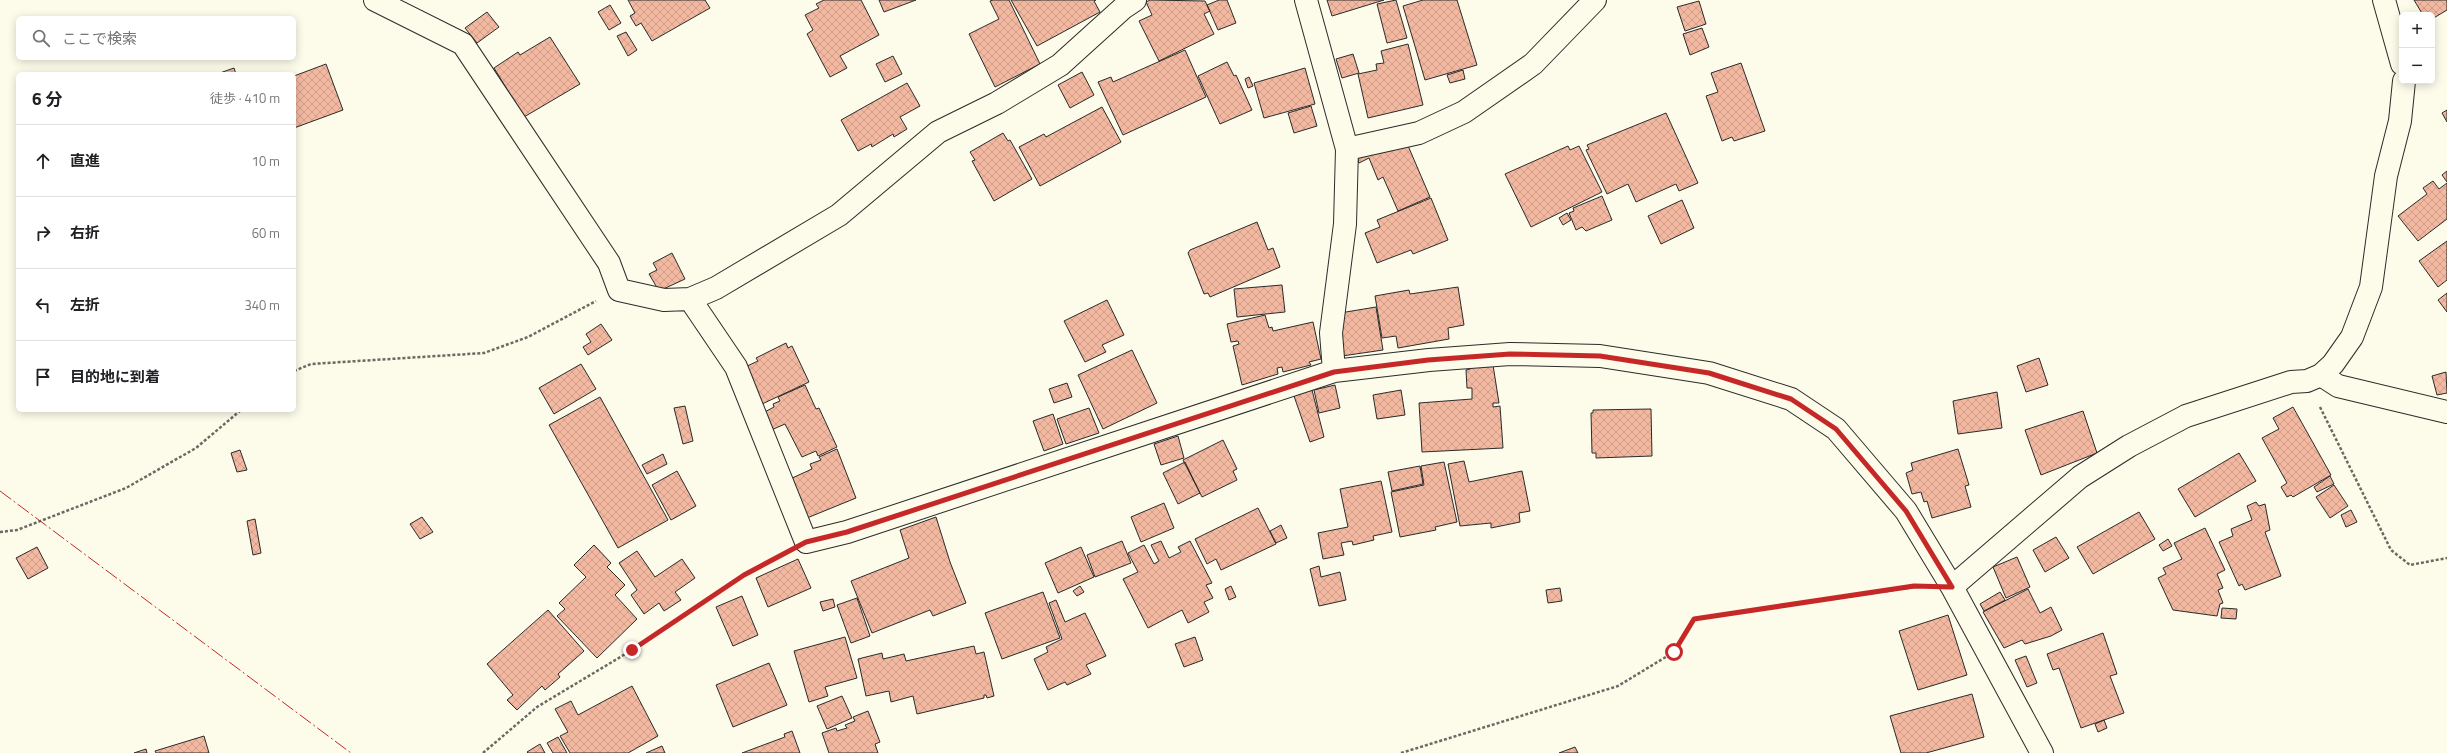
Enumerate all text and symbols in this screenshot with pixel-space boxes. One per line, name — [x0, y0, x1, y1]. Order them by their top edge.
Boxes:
map controls — [2399, 12, 2435, 84]
button: + — [2399, 12, 2435, 48]
search box — [16, 16, 296, 60]
icon: search — [30, 27, 52, 49]
text: ここで検索 — [62, 27, 137, 50]
button: − — [2399, 48, 2435, 84]
text: 6 分 — [32, 86, 62, 112]
text: 徒歩 · 410 m — [210, 88, 280, 108]
text: 直進 — [70, 149, 100, 172]
icon: ahead — [32, 150, 54, 172]
text: 10 m — [252, 151, 280, 171]
text: 右折 — [70, 221, 100, 244]
icon: right — [32, 222, 54, 244]
text: 60 m — [252, 223, 280, 243]
text: 左折 — [70, 293, 100, 316]
icon: left — [32, 294, 54, 316]
text: 340 m — [244, 295, 280, 315]
text: 目的地に到着 — [70, 365, 160, 388]
icon: arrive — [32, 366, 54, 388]
route end — [623, 641, 641, 659]
route start — [1665, 643, 1683, 661]

